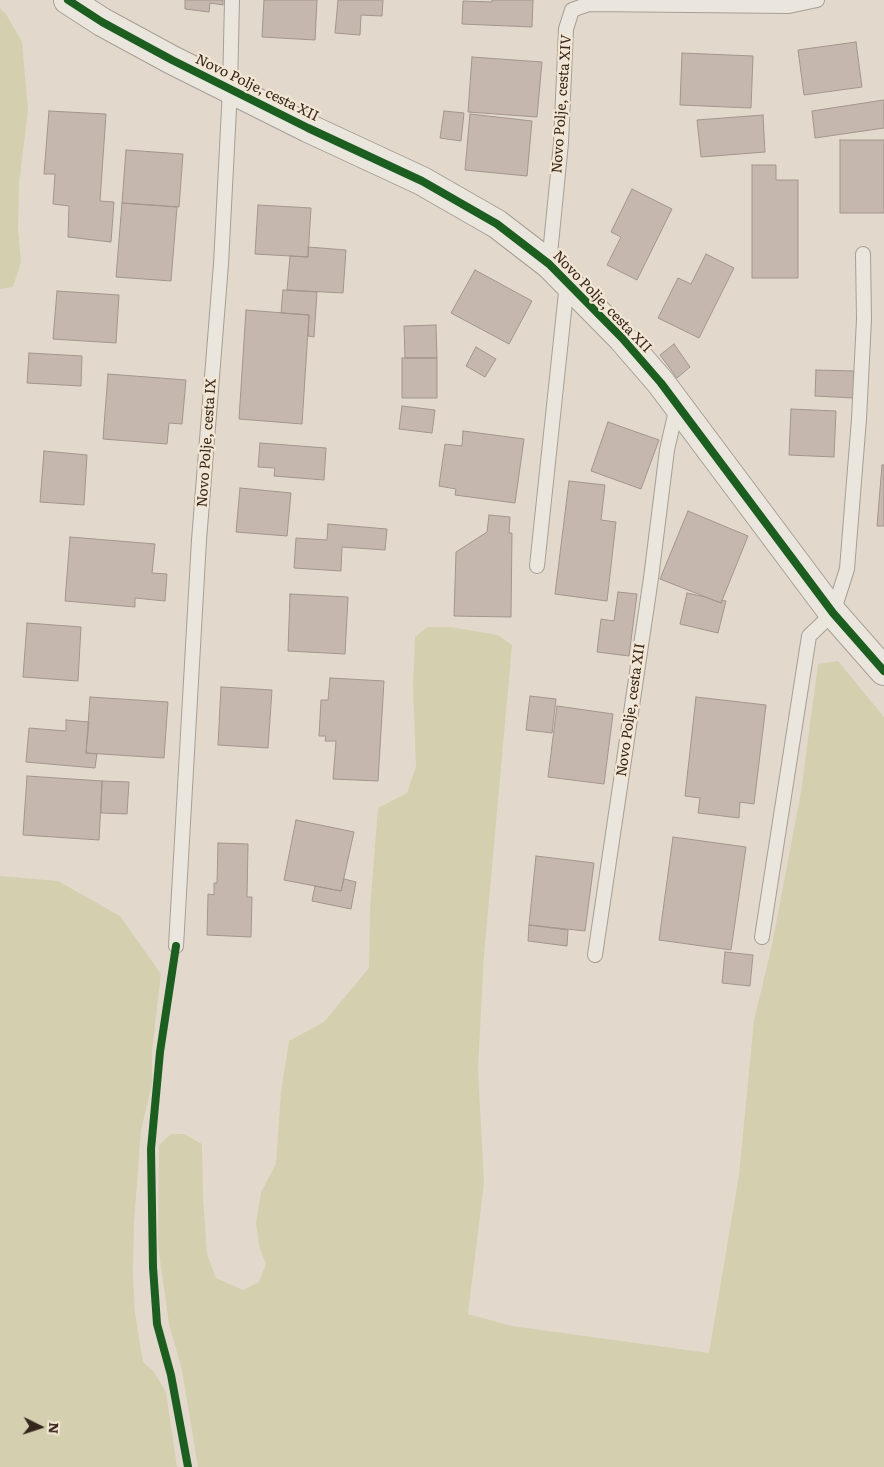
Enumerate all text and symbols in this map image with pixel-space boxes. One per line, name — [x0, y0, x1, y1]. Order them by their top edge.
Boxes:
street label: Novo Polje, cesta XIV — [549, 34, 575, 174]
street label: Novo Polje, cesta XII — [193, 51, 321, 125]
street label: Novo Polje, cesta XII — [549, 248, 655, 356]
street label: Novo Polje, cesta IX — [194, 378, 220, 508]
street label: Novo Polje, cesta XII — [613, 642, 649, 778]
north arrow — [15, 1402, 65, 1452]
text: N — [45, 1421, 65, 1435]

